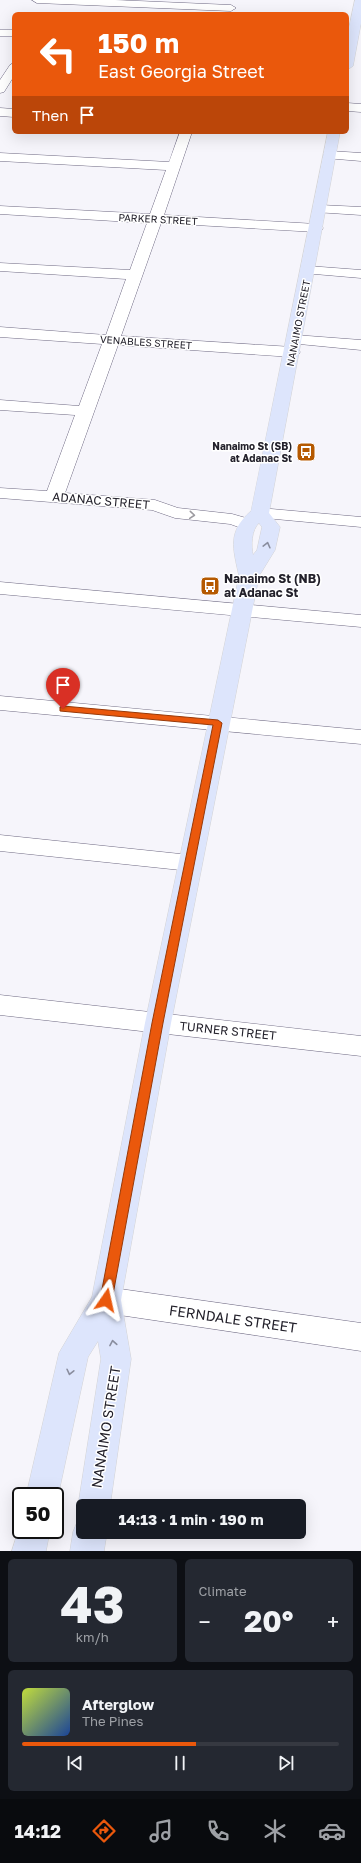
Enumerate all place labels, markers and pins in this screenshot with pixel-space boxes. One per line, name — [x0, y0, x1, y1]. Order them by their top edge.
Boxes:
place label: Nanaimo St (SB) at Adanac St — [212, 440, 292, 464]
bus stop icon: Nanaimo St (SB) at Adanac St — [295, 441, 317, 463]
place label: Nanaimo St (NB) at Adanac St — [224, 571, 321, 600]
bus stop icon: Nanaimo St (NB) at Adanac St — [199, 575, 221, 597]
pin — [46, 668, 80, 709]

